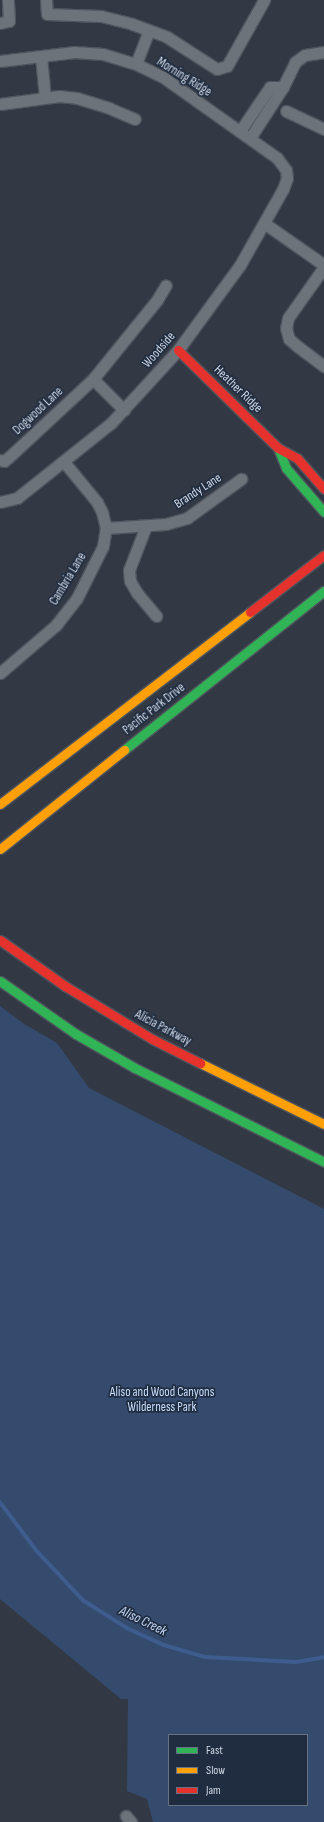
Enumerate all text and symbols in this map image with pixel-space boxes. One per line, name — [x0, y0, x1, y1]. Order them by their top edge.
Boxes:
street label: Morning Ridge — [154, 54, 214, 100]
street label: Woodside — [139, 329, 179, 371]
street label: Heather Ridge — [210, 362, 266, 416]
street label: Dogwood Lane — [10, 384, 66, 438]
street label: Brandy Lane — [172, 470, 224, 512]
street label: Cambria Lane — [46, 550, 90, 608]
street label: Pacific Park Drive — [120, 680, 188, 738]
street label: Alicia Parkway — [132, 1007, 194, 1049]
park label: Aliso and Wood Canyons Wilderness Park — [110, 1385, 214, 1416]
water label: Aliso Creek — [117, 1602, 169, 1640]
legend — [168, 1734, 308, 1806]
text: Fast — [206, 1743, 223, 1758]
text: Slow — [206, 1763, 225, 1778]
text: Jam — [206, 1783, 221, 1798]

